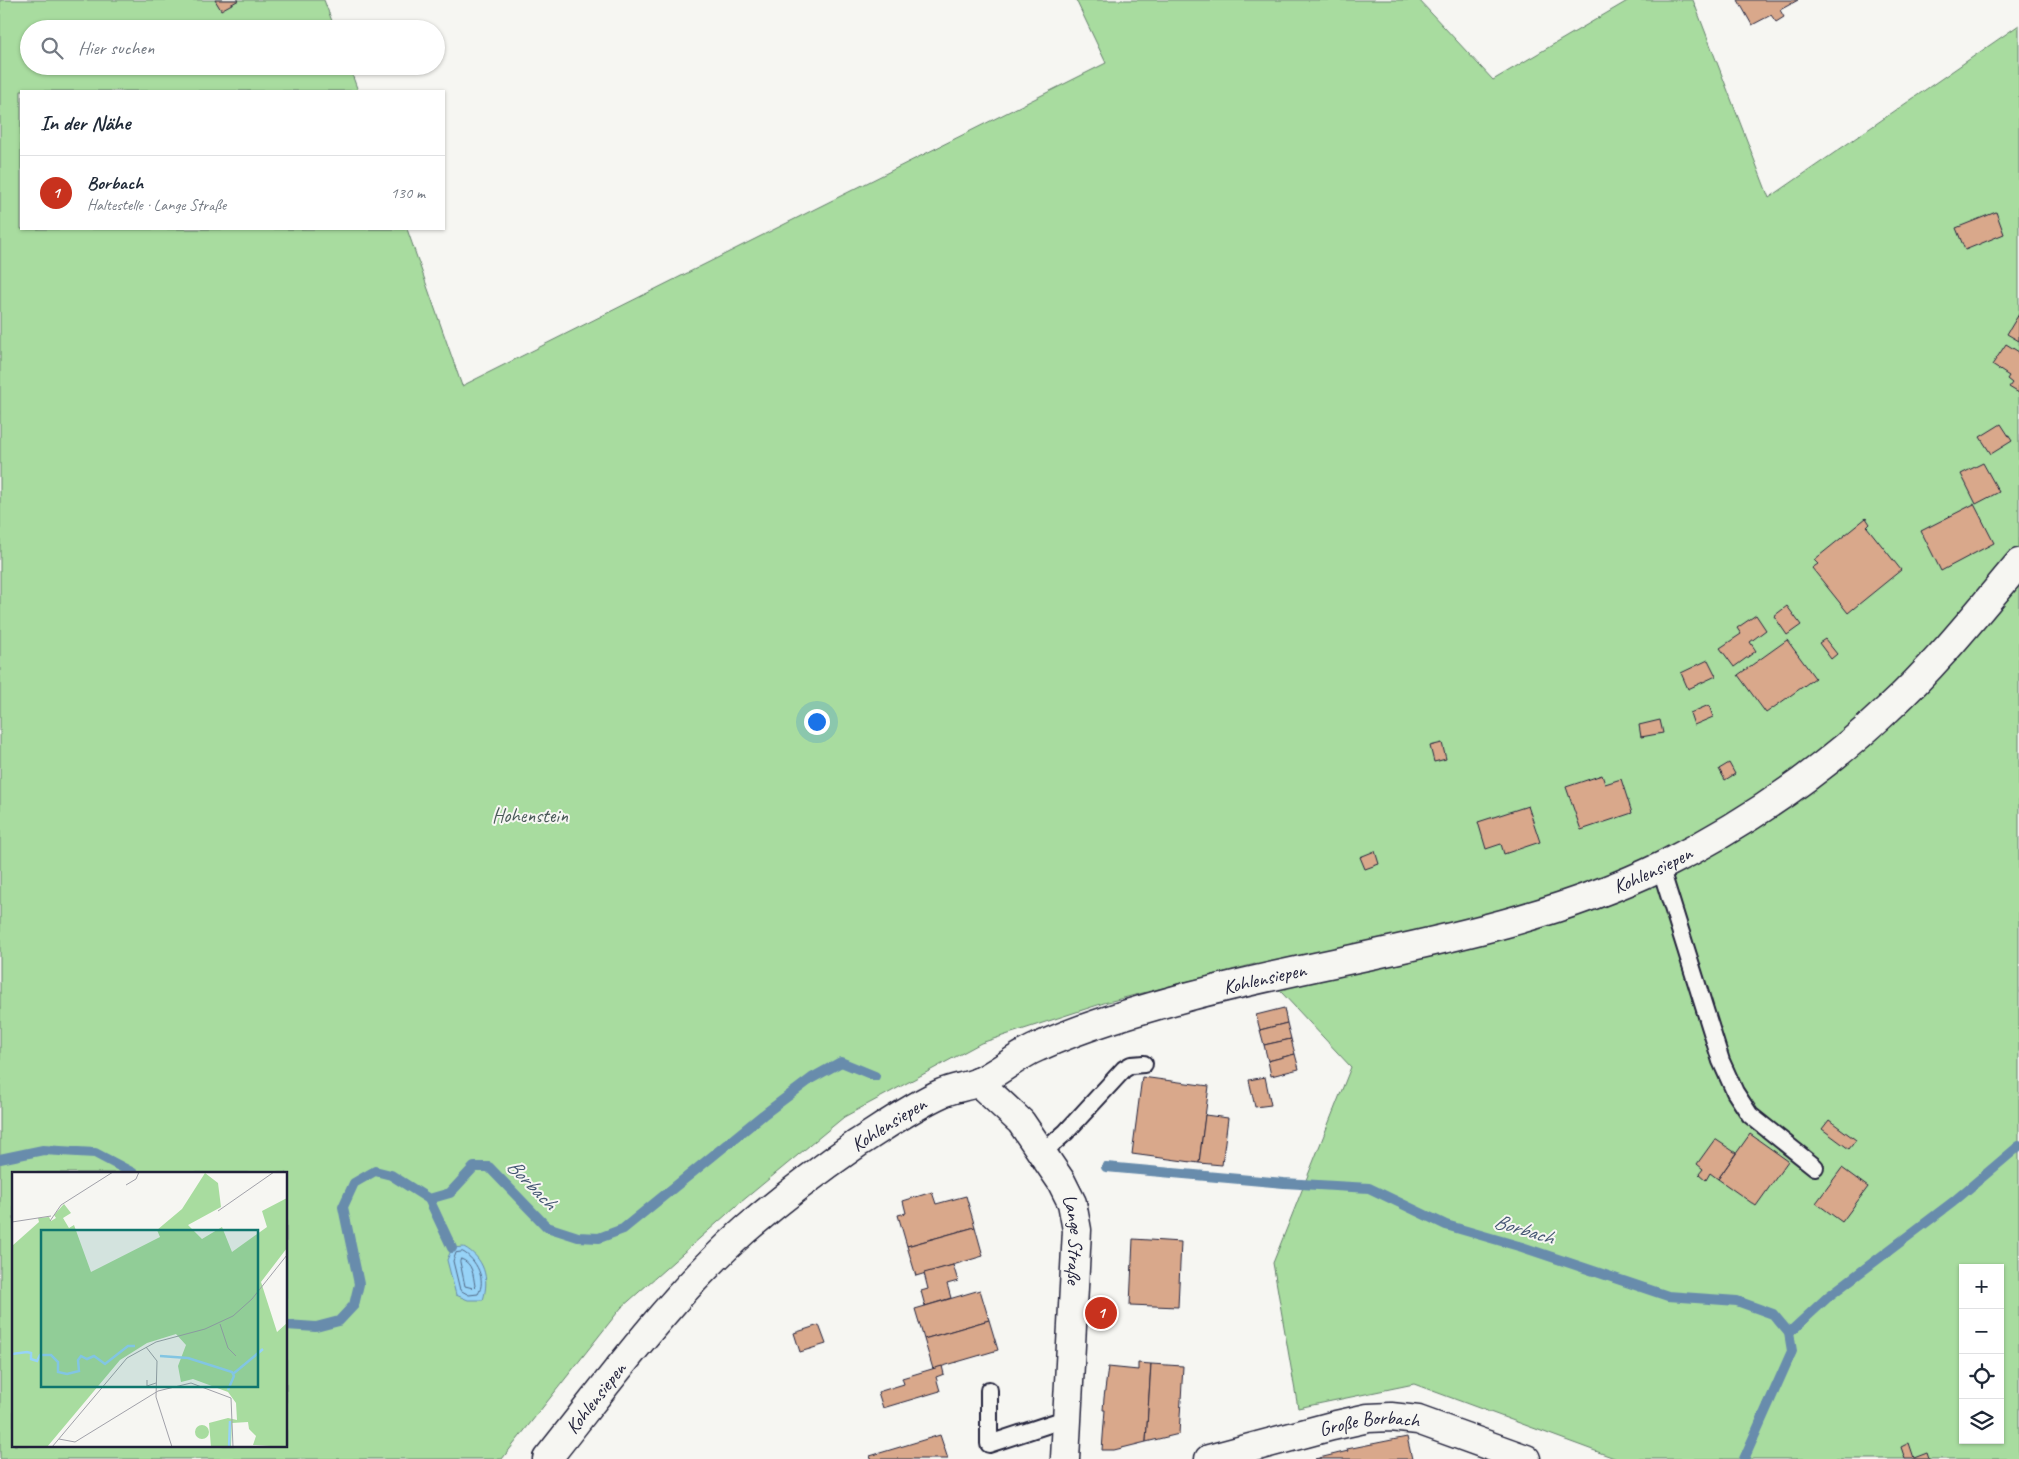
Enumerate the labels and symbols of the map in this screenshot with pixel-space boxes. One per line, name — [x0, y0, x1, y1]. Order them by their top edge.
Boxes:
your location — [804, 709, 830, 735]
park label: Hohenstein — [492, 803, 569, 828]
street label: Kohlensiepen — [1609, 840, 1697, 899]
street label: Kohlensiepen — [1220, 956, 1309, 1000]
street label: Kohlensiepen — [846, 1090, 931, 1157]
water label: Borbach — [501, 1153, 564, 1217]
inset map — [12, 1172, 288, 1446]
street label: Lange Straße — [1057, 1189, 1090, 1286]
water label: Borbach — [1491, 1208, 1559, 1251]
pin: 1 — [1085, 1294, 1117, 1332]
street label: Kohlensiepen — [559, 1356, 632, 1439]
street label: Große Borbach — [1316, 1404, 1422, 1441]

